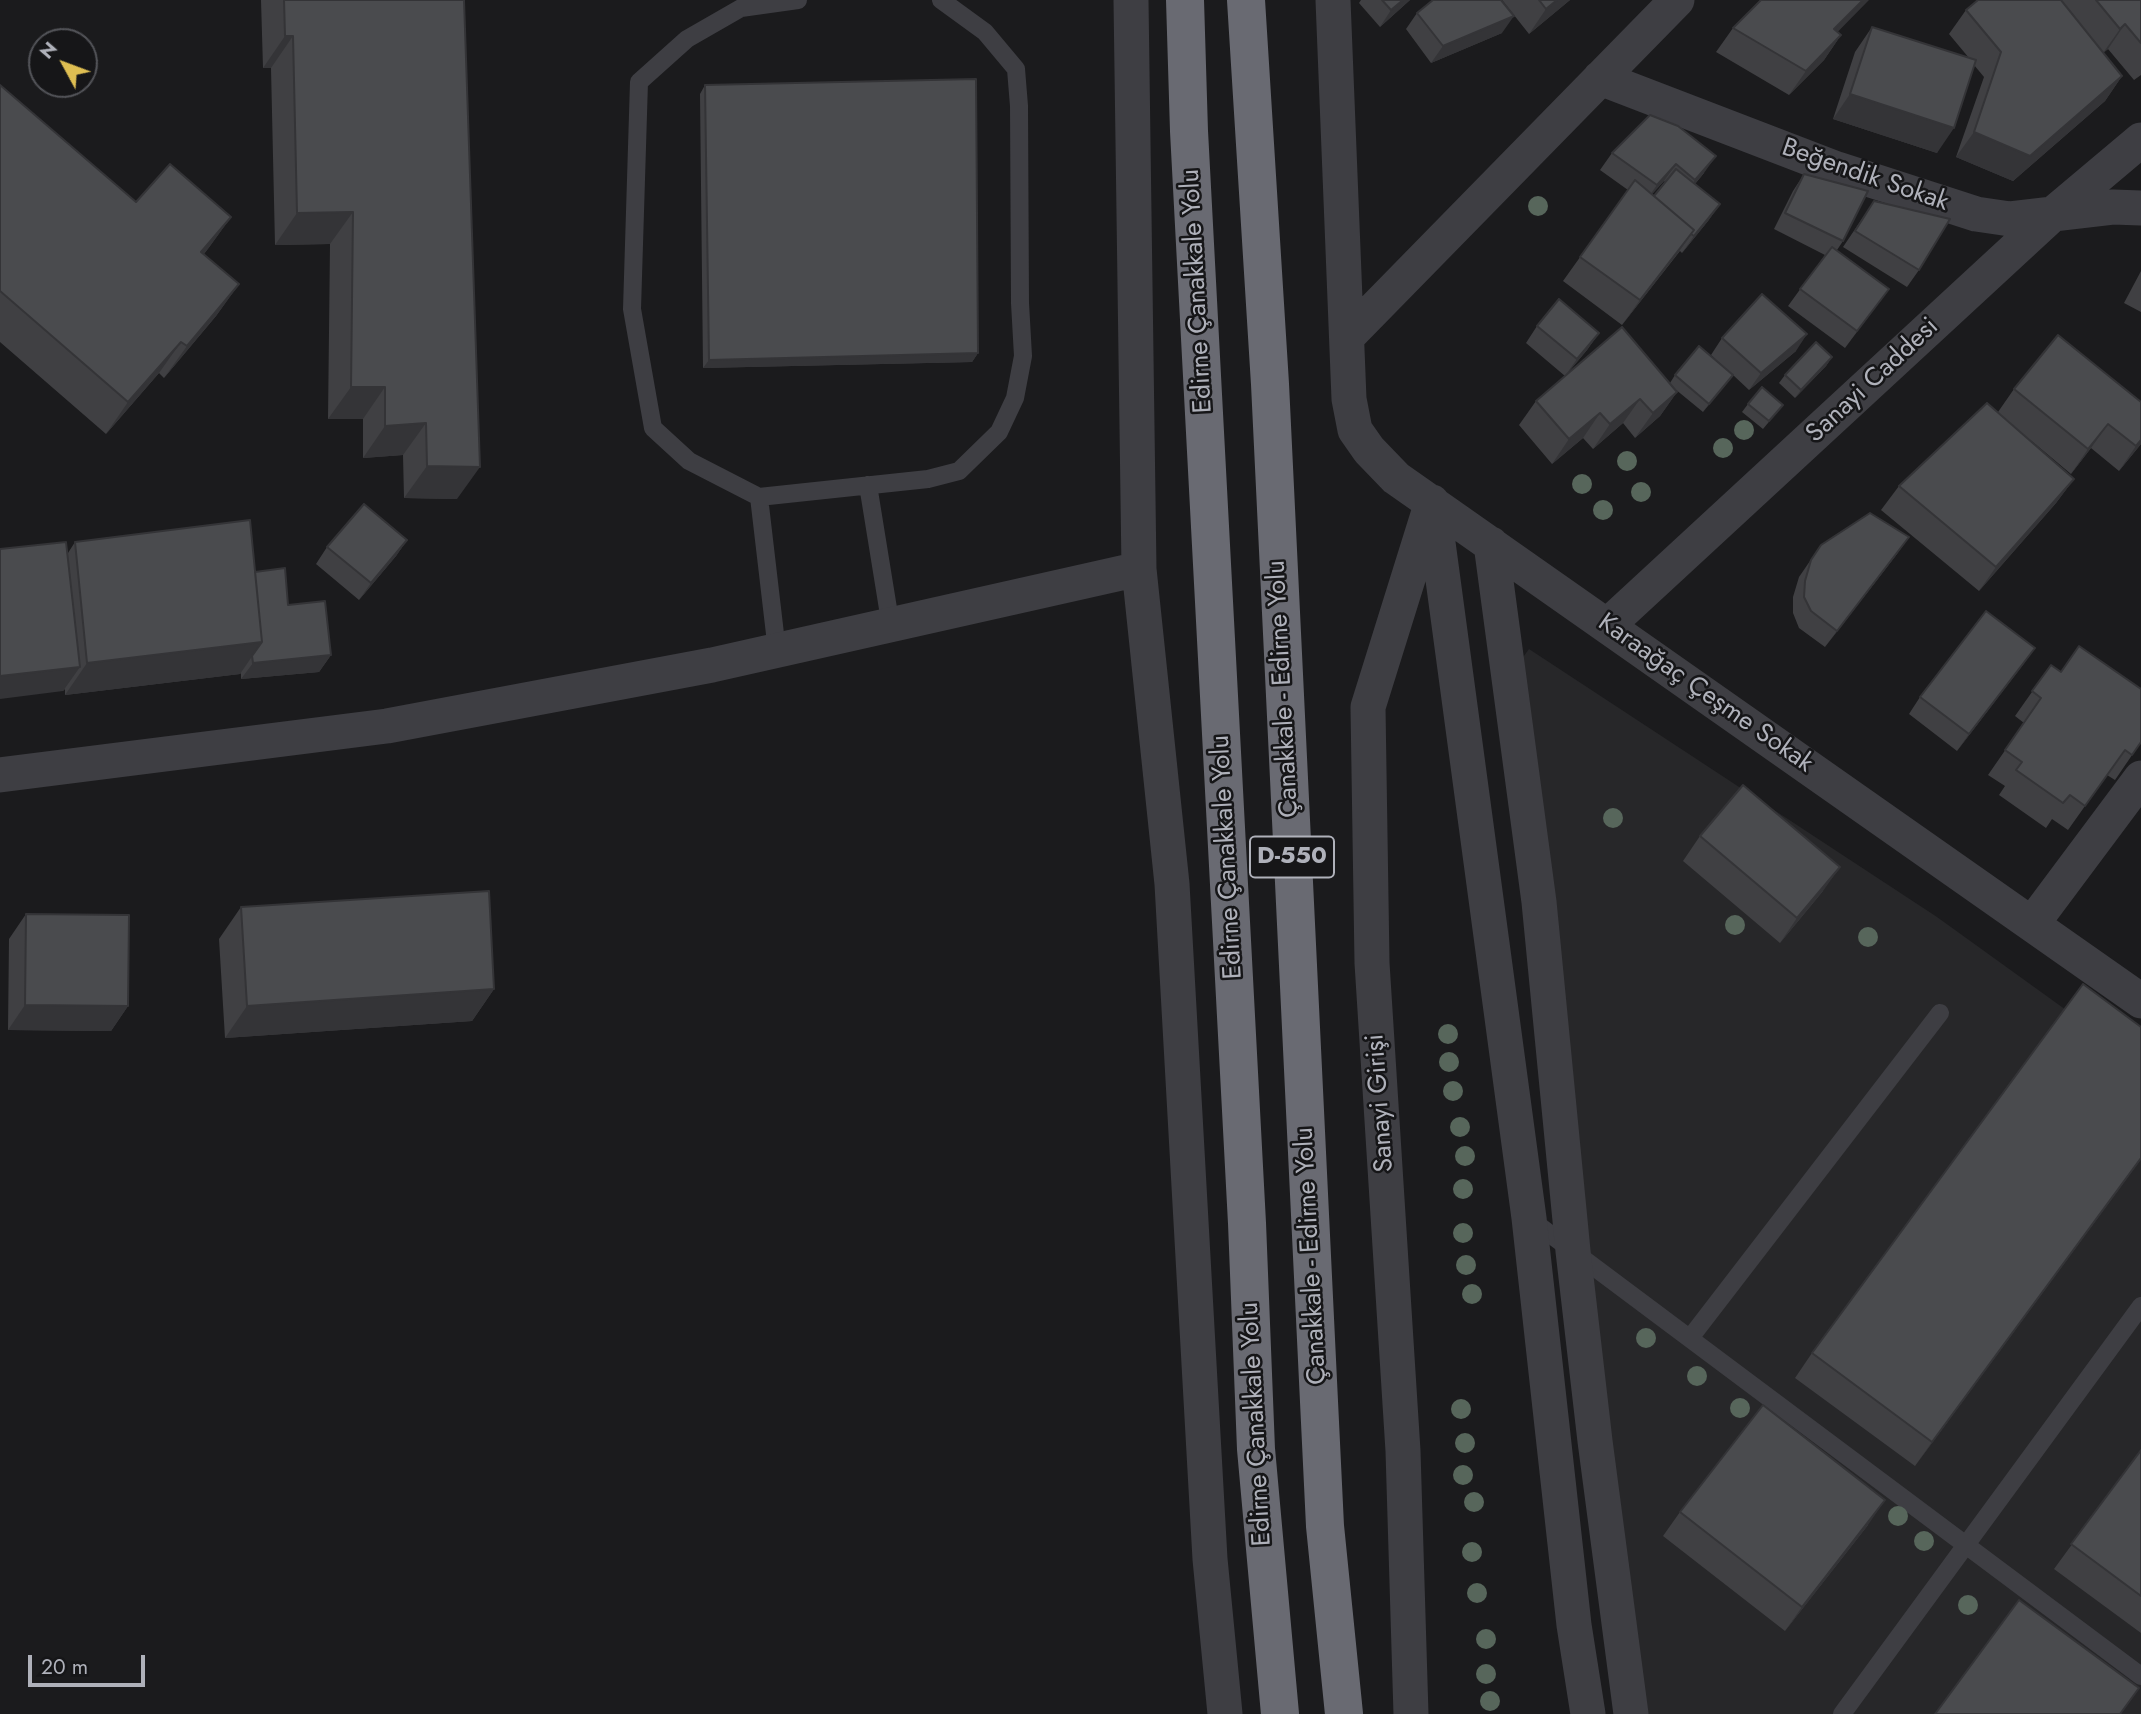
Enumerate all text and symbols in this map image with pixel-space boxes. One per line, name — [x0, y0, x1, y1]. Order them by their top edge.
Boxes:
north arrow — [28, 28, 98, 98]
text: N — [33, 36, 63, 65]
street label: Beğendik Sokak — [1777, 133, 1953, 219]
street label: Edirne Çanakkale Yolu — [1176, 168, 1220, 414]
street label: Sanayi Caddesi — [1800, 312, 1946, 450]
street label: Çanakkale - Edirne Yolu — [1262, 559, 1306, 819]
street label: Karaağaç Çeşme Sokak — [1591, 608, 1819, 780]
street label: Edirne Çanakkale Yolu — [1206, 734, 1250, 980]
road number: D-550 — [1250, 836, 1334, 878]
street label: Sanayi Girişi — [1361, 1033, 1401, 1173]
street label: Çanakkale - Edirne Yolu — [1290, 1126, 1334, 1386]
street label: Edirne Çanakkale Yolu — [1235, 1301, 1279, 1547]
scale bar — [32, 1640, 149, 1684]
text: 20 m — [41, 1652, 88, 1682]

